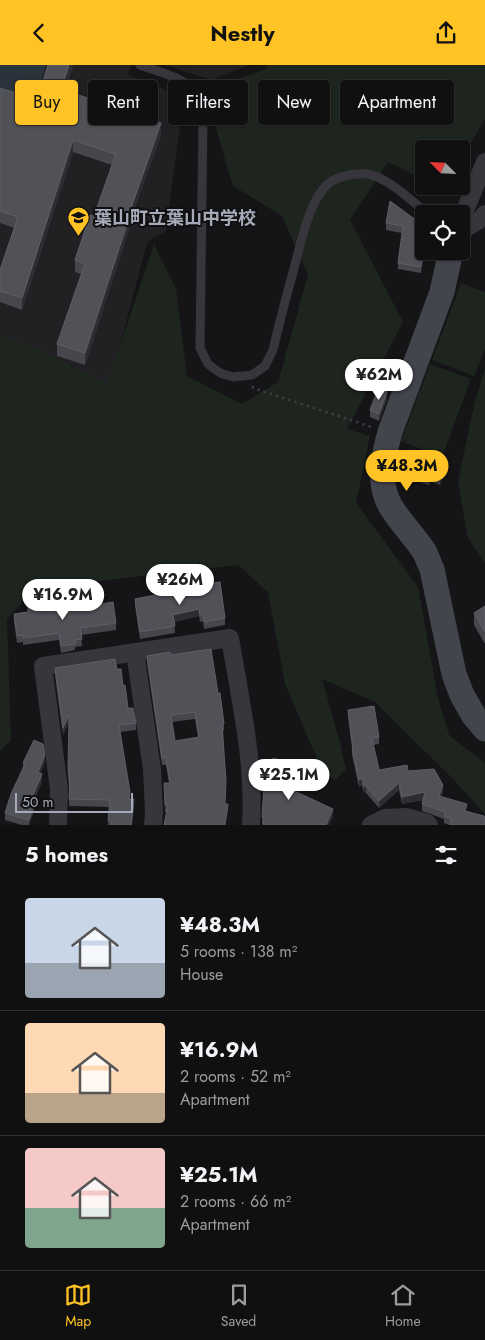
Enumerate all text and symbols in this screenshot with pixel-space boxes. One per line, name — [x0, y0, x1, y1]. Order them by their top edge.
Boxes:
text: Nestly — [210, 17, 275, 49]
icon: back — [25, 19, 53, 47]
icon: share — [432, 19, 460, 47]
chip: Buy — [15, 80, 78, 125]
chip: Rent — [88, 80, 158, 125]
chip: Filters — [168, 80, 248, 125]
chip: New — [258, 80, 330, 125]
chip: Apartment — [340, 80, 454, 125]
north arrow — [415, 140, 470, 195]
map controls — [415, 140, 470, 260]
place label: 葉山町立葉山中学校 — [94, 205, 256, 231]
button: locate — [415, 205, 470, 260]
school or university icon: 葉山町立葉山中学校 — [66, 206, 90, 237]
pin: ¥62M — [349, 359, 409, 401]
text: ¥62M — [356, 363, 402, 386]
pin: ¥48.3M — [366, 449, 448, 492]
text: ¥48.3M — [376, 454, 438, 477]
pin: ¥26M — [150, 563, 210, 606]
text: ¥26M — [157, 568, 203, 591]
pin: ¥16.9M — [22, 579, 104, 621]
text: ¥16.9M — [33, 583, 93, 606]
pin: ¥25.1M — [248, 759, 330, 801]
text: ¥25.1M — [259, 763, 319, 786]
scale bar — [15, 790, 132, 813]
text: 50 m — [22, 792, 53, 812]
text: 5 homes — [25, 840, 108, 870]
icon: filters — [432, 841, 460, 869]
text: ¥48.3M — [180, 910, 260, 940]
icon: home — [65, 918, 125, 978]
text: 5 rooms · 138 m² — [180, 940, 297, 963]
text: House — [180, 963, 223, 986]
text: ¥16.9M — [180, 1035, 258, 1065]
icon: home — [65, 1043, 125, 1103]
text: 2 rooms · 52 m² — [180, 1065, 291, 1088]
text: Apartment — [180, 1088, 250, 1111]
text: ¥25.1M — [180, 1160, 258, 1190]
icon: home — [65, 1168, 125, 1228]
text: 2 rooms · 66 m² — [180, 1190, 291, 1213]
text: Apartment — [180, 1213, 250, 1236]
tab: Map — [64, 1281, 92, 1331]
tab: Saved — [221, 1281, 256, 1331]
tab: Home — [385, 1281, 421, 1331]

